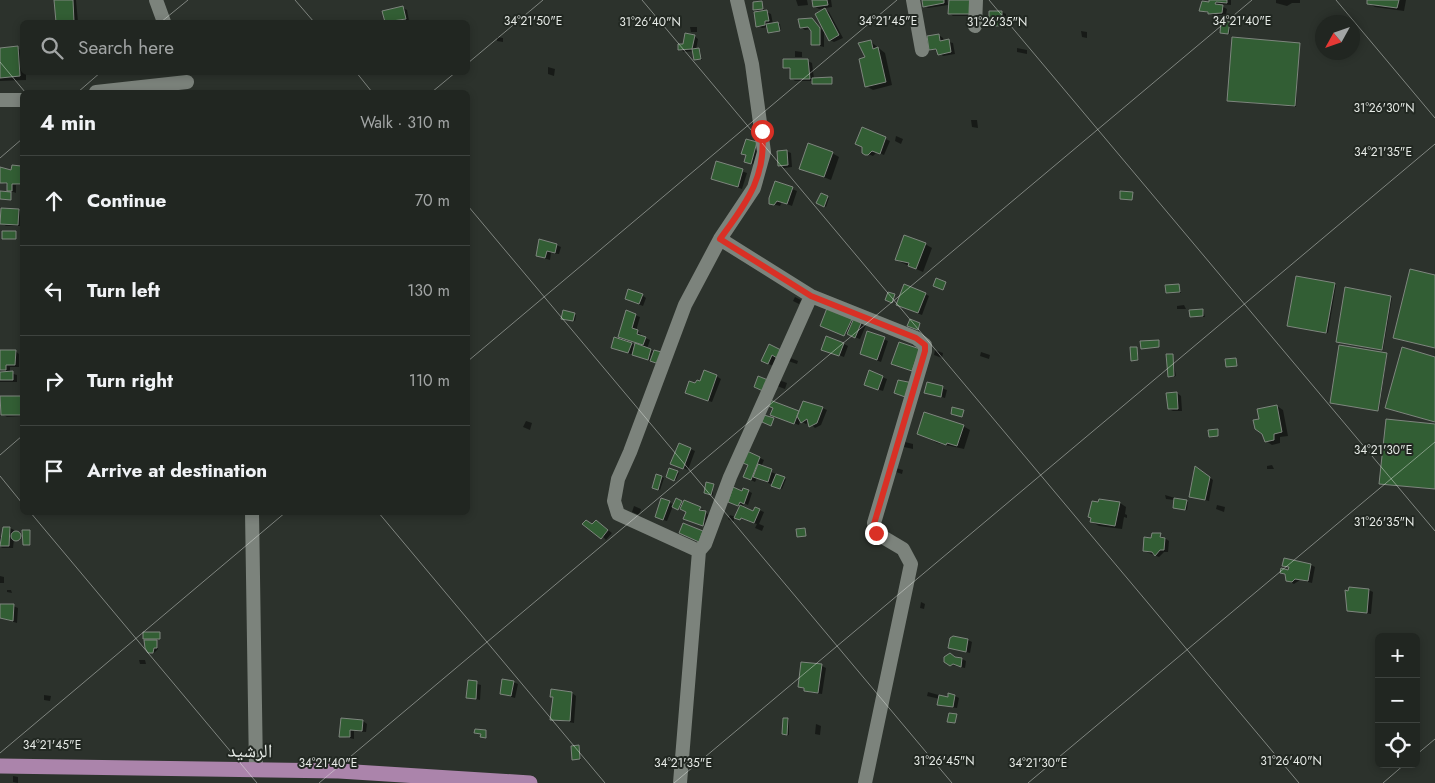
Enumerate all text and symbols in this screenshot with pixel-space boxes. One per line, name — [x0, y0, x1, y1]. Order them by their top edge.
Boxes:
text: 34°21'50"E — [504, 12, 562, 30]
text: 34°21'45"E — [859, 12, 917, 30]
text: 34°21'40"E — [1213, 12, 1271, 30]
text: 31°26'40"N — [619, 13, 681, 31]
text: 31°26'35"N — [967, 13, 1027, 31]
north arrow — [1315, 15, 1360, 60]
search box — [20, 20, 470, 75]
icon: search — [38, 34, 66, 62]
text: Search here — [78, 34, 174, 61]
text: 31°26'30"N — [1353, 99, 1415, 117]
text: 4 min — [40, 108, 96, 138]
text: Walk · 310 m — [360, 111, 450, 134]
route start — [751, 120, 774, 143]
text: 34°21'35"E — [1354, 143, 1412, 161]
icon: ahead — [40, 187, 68, 215]
text: Continue — [87, 187, 166, 214]
text: 70 m — [415, 189, 450, 212]
icon: left — [40, 277, 68, 305]
text: Turn left — [87, 277, 160, 304]
text: 130 m — [407, 279, 450, 302]
icon: right — [40, 367, 68, 395]
text: Turn right — [87, 367, 173, 394]
text: 110 m — [409, 369, 450, 392]
text: 34°21'30"E — [1354, 441, 1412, 459]
icon: arrive — [40, 457, 68, 485]
text: Arrive at destination — [87, 457, 267, 484]
text: 31°26'35"N — [1354, 513, 1414, 531]
route end — [865, 522, 888, 545]
map controls — [1375, 633, 1420, 768]
button: + — [1375, 633, 1420, 678]
button: − — [1375, 678, 1420, 723]
button: locate — [1375, 723, 1420, 768]
text: 34°21'45"E — [23, 736, 81, 754]
street label: الرشيد — [227, 737, 273, 764]
text: 31°26'45"N — [913, 752, 975, 770]
text: 31°26'40"N — [1260, 752, 1322, 770]
text: 34°21'40"E — [299, 754, 357, 772]
text: 34°21'35"E — [654, 754, 712, 772]
text: 34°21'30"E — [1009, 754, 1067, 772]

